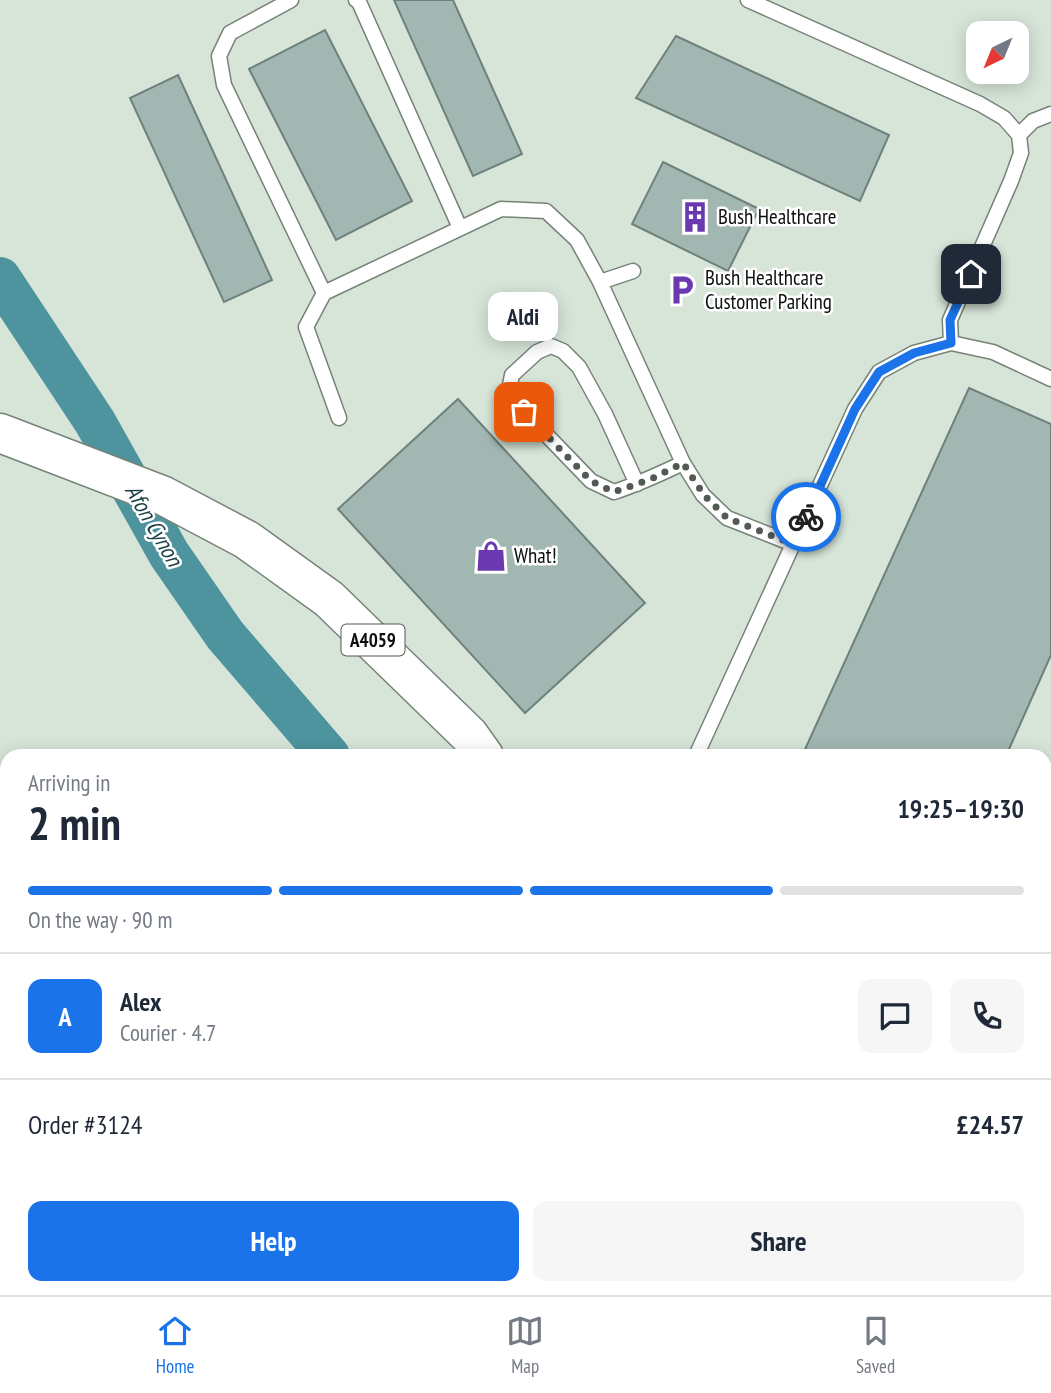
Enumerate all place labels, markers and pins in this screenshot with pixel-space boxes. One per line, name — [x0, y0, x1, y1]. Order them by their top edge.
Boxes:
building icon: Bush Healthcare — [678, 200, 712, 234]
place label: Bush Healthcare — [718, 203, 836, 230]
pin — [941, 244, 1001, 304]
place label: Bush Healthcare Customer Parking — [705, 264, 832, 315]
parking icon: Bush Healthcare Customer Parking — [665, 273, 699, 307]
callout: Aldi — [489, 293, 559, 342]
pin — [494, 382, 554, 442]
shop icon: What! — [474, 539, 508, 573]
place label: What! — [514, 542, 557, 569]

